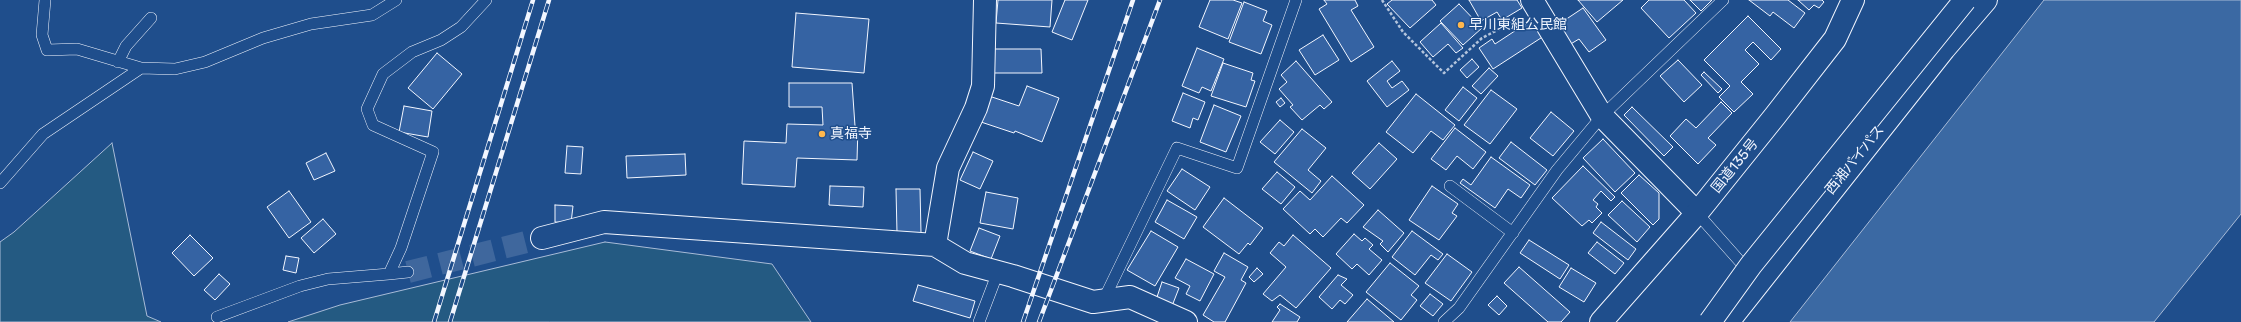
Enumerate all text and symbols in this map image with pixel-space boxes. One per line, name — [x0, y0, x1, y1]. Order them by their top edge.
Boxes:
place label: 早川東組公民館 — [1469, 17, 1567, 33]
marker: 早川東組公民館 — [1456, 20, 1466, 30]
street label: 西湘バイパス — [1822, 122, 1888, 198]
place label: 真福寺 — [830, 126, 872, 142]
marker: 真福寺 — [817, 129, 827, 139]
street label: 国道135号 — [1708, 136, 1762, 196]

